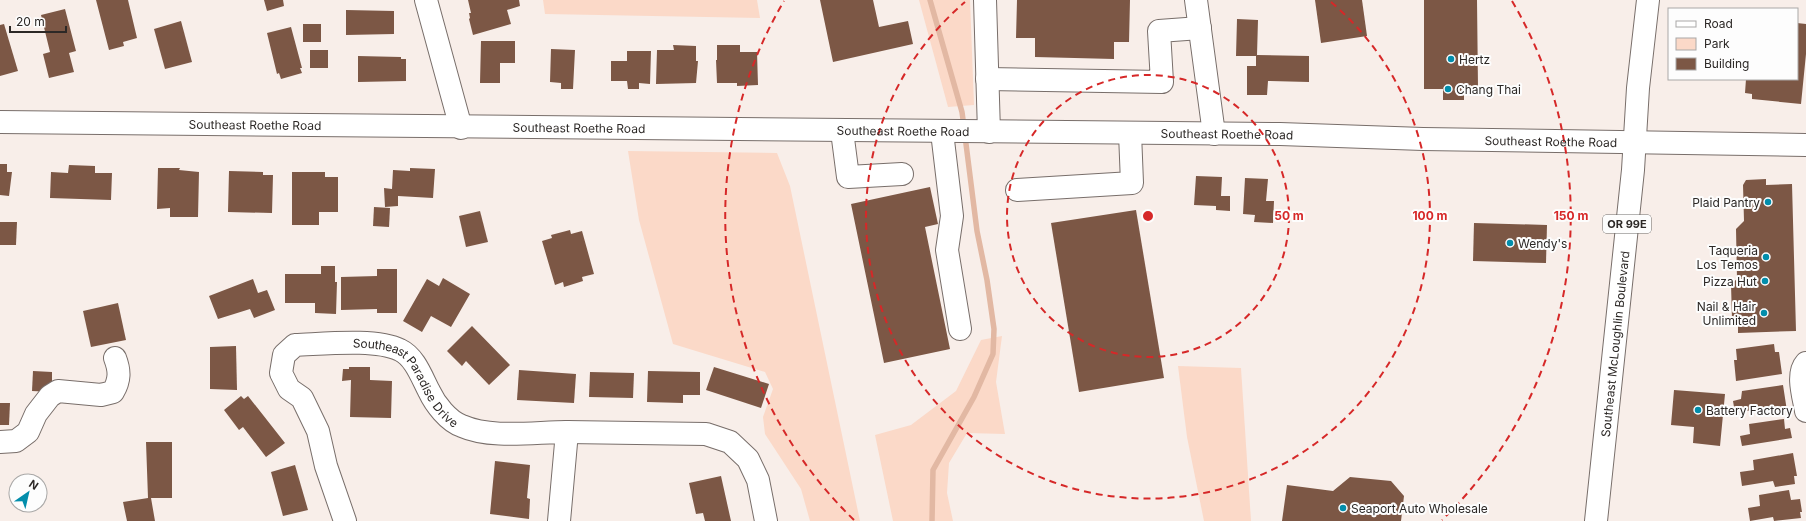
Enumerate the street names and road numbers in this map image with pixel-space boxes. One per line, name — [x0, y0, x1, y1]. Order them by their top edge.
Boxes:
street label: Southeast Roethe Road — [189, 116, 321, 133]
street label: Southeast Roethe Road — [513, 119, 645, 136]
street label: Southeast Roethe Road — [837, 122, 969, 139]
street label: Southeast Roethe Road — [1161, 125, 1294, 142]
street label: Southeast Roethe Road — [1484, 132, 1617, 150]
road number: OR 99E — [1603, 215, 1651, 233]
street label: Southeast McLoughlin Boulevard — [1597, 250, 1632, 438]
street label: Southeast Paradise Drive — [353, 335, 461, 430]

